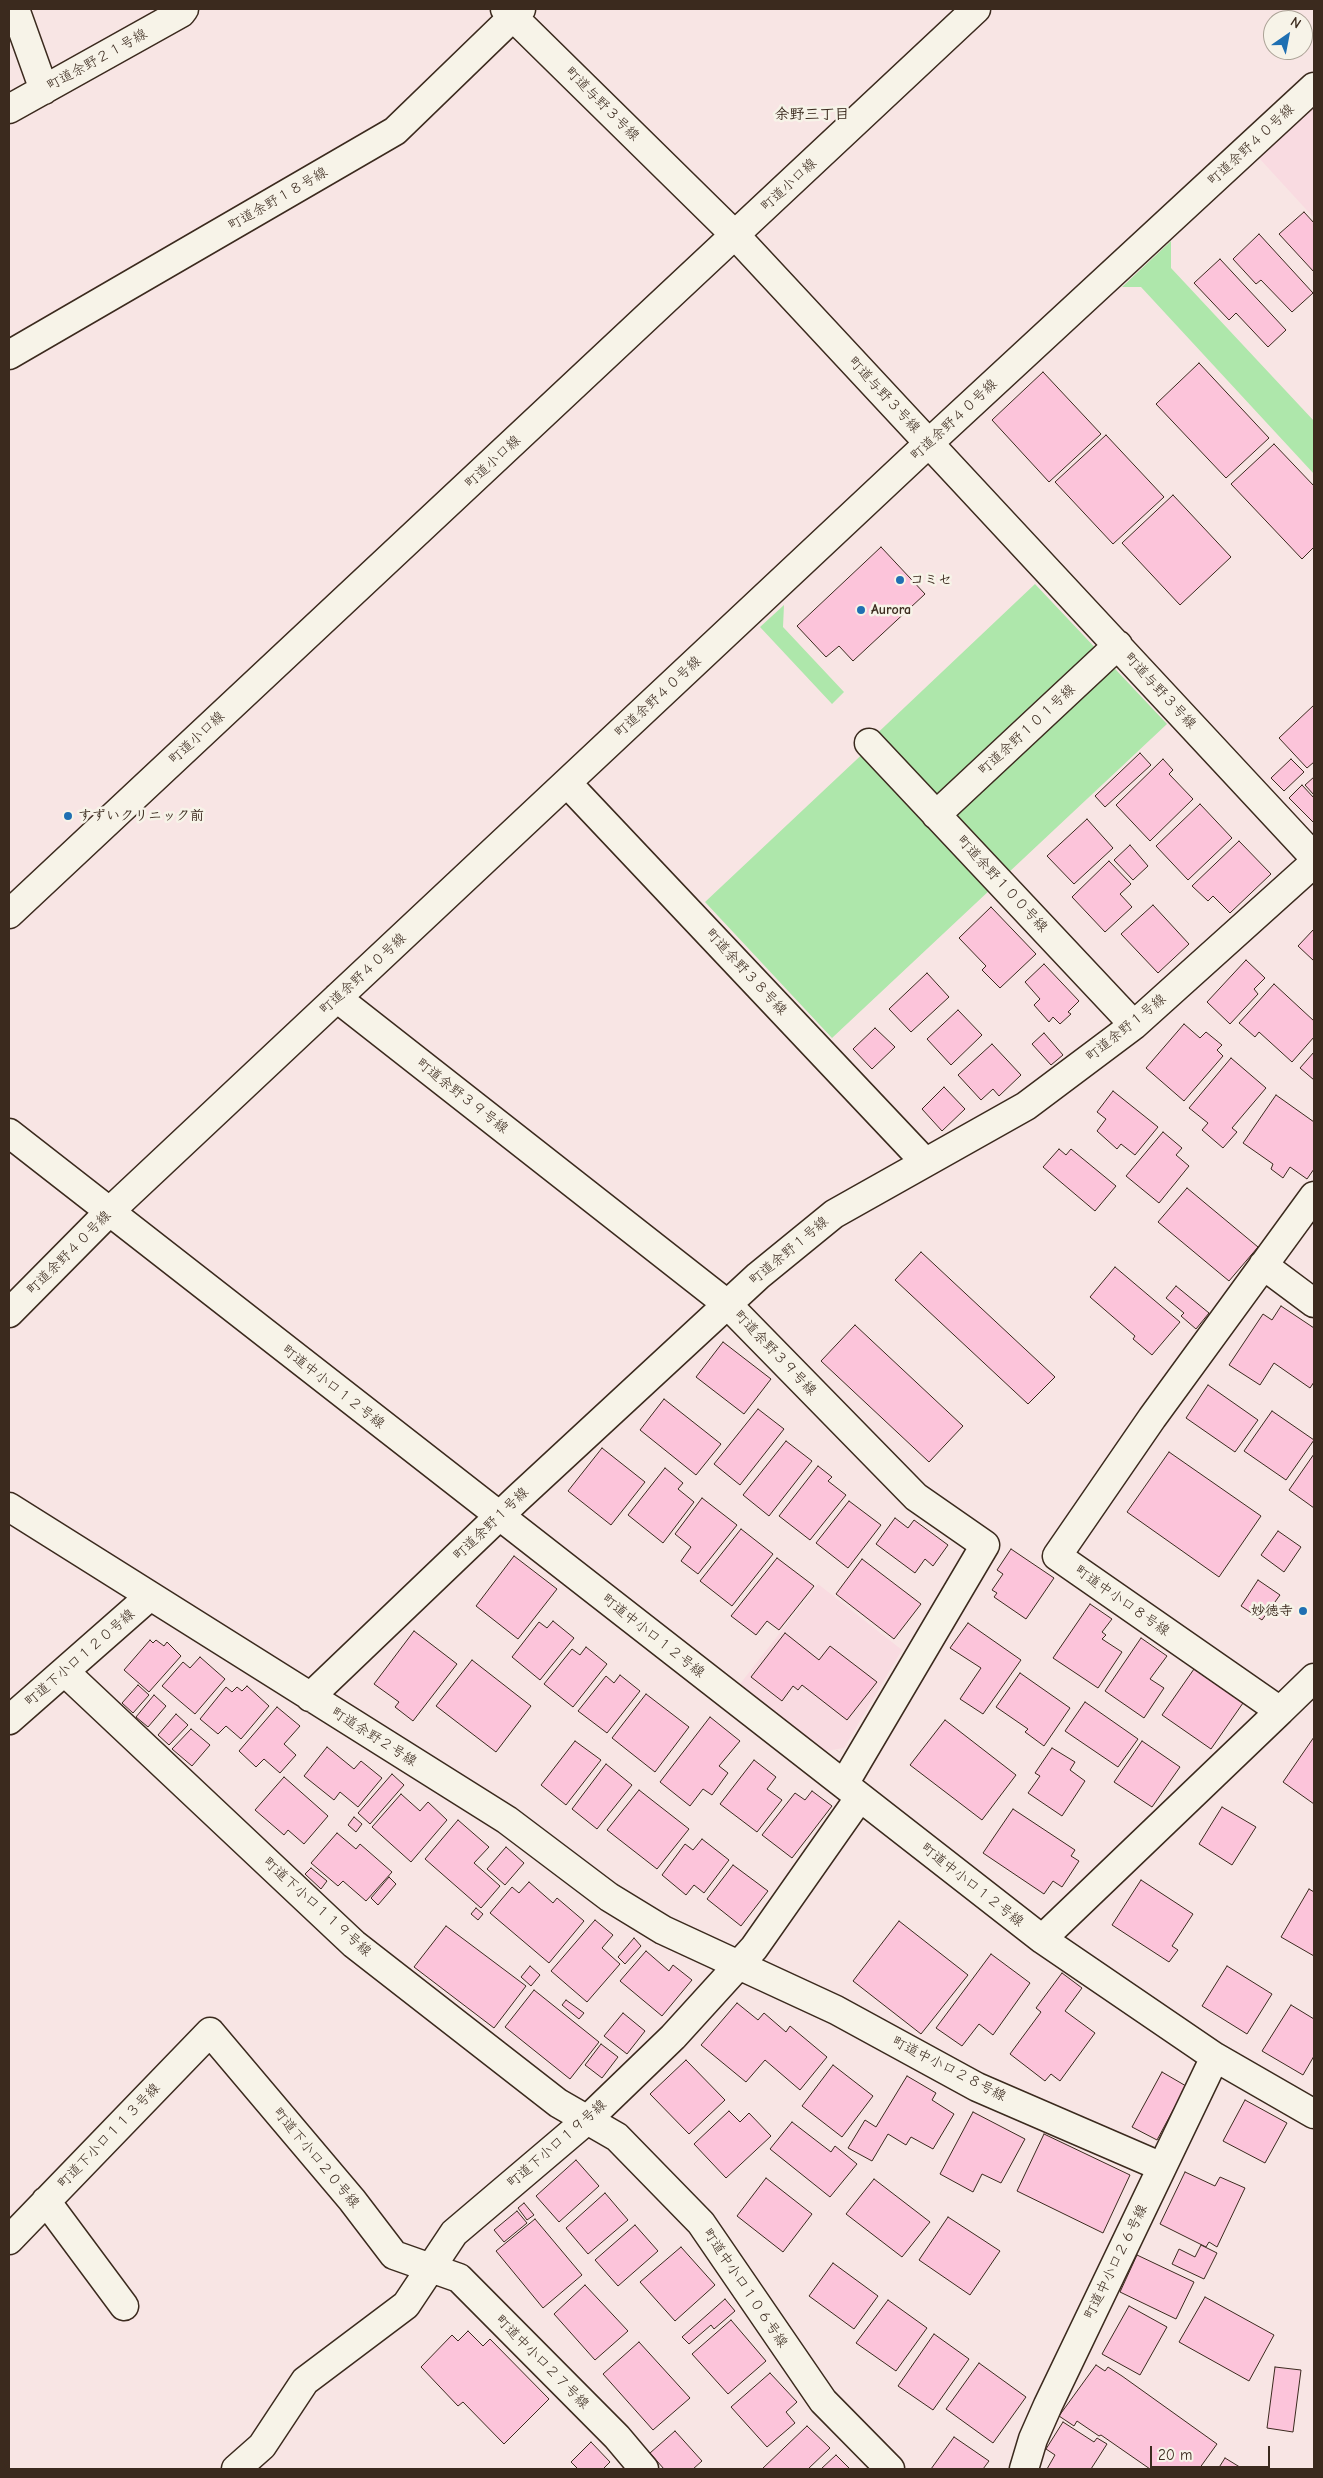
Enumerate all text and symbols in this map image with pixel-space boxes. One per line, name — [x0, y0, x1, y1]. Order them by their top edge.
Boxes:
north arrow — [1263, 10, 1313, 60]
text: N — [1287, 13, 1304, 32]
street label: 町道余野２１号線 — [44, 26, 150, 94]
street label: 町道与野３号線 — [561, 63, 643, 145]
street label: 町道余野４０号線 — [1204, 101, 1298, 189]
district label: 余野三丁目 — [775, 106, 849, 124]
street label: 町道小口線 — [758, 155, 820, 215]
street label: 町道余野１８号線 — [225, 164, 331, 234]
street label: 町道与野３号線 — [844, 353, 924, 437]
street label: 町道余野４０号線 — [907, 376, 1001, 464]
street label: 町道小口線 — [462, 432, 524, 492]
place label: コミセ — [910, 572, 952, 588]
marker: コミセ — [894, 574, 906, 586]
place label: Aurora — [871, 602, 911, 618]
marker: Aurora — [855, 604, 867, 616]
street label: 町道与野３号線 — [1120, 649, 1200, 733]
street label: 町道余野４０号線 — [611, 653, 705, 741]
street label: 町道余野１０１号線 — [975, 681, 1079, 779]
street label: 町道小口線 — [166, 708, 228, 768]
place label: すずいクリニック前 — [78, 808, 204, 824]
marker: すずいクリニック前 — [62, 810, 74, 822]
street label: 町道余野１００号線 — [953, 832, 1051, 936]
street label: 町道余野３８号線 — [702, 925, 790, 1019]
street label: 町道余野４０号線 — [316, 930, 410, 1018]
street label: 町道余野１号線 — [1083, 991, 1169, 1065]
street label: 町道余野３９号線 — [413, 1055, 511, 1137]
street label: 町道余野４０号線 — [23, 1207, 115, 1299]
street label: 町道余野１号線 — [746, 1213, 832, 1289]
street label: 町道余野３９号線 — [730, 1307, 820, 1399]
street label: 町道中小口１２号線 — [278, 1342, 388, 1432]
street label: 町道余野１号線 — [450, 1484, 532, 1564]
street label: 町道中小口８号線 — [1071, 1562, 1173, 1640]
street label: 町道中小口１２号線 — [598, 1591, 708, 1681]
place label: 妙徳寺 — [1251, 1603, 1293, 1619]
marker: 妙徳寺 — [1297, 1605, 1309, 1617]
street label: 町道下小口１２０号線 — [22, 1606, 138, 1710]
street label: 町道余野２号線 — [328, 1704, 420, 1770]
street label: 町道中小口１２号線 — [917, 1840, 1027, 1930]
street label: 町道下小口１１９号線 — [259, 1854, 375, 1960]
street label: 町道中小口２８号線 — [889, 2033, 1009, 2105]
street label: 町道下小口１１３号線 — [54, 2080, 164, 2192]
street label: 町道下小口１９号線 — [504, 2096, 610, 2192]
street label: 町道下小口２０号線 — [269, 2104, 363, 2212]
street label: 町道中小口２６号線 — [1081, 2202, 1151, 2322]
street label: 町道中小口１０６号線 — [699, 2225, 791, 2351]
street label: 町道中小口２７号線 — [492, 2312, 592, 2412]
scale bar — [1153, 2436, 1273, 2468]
text: 20 m — [1158, 2446, 1192, 2464]

